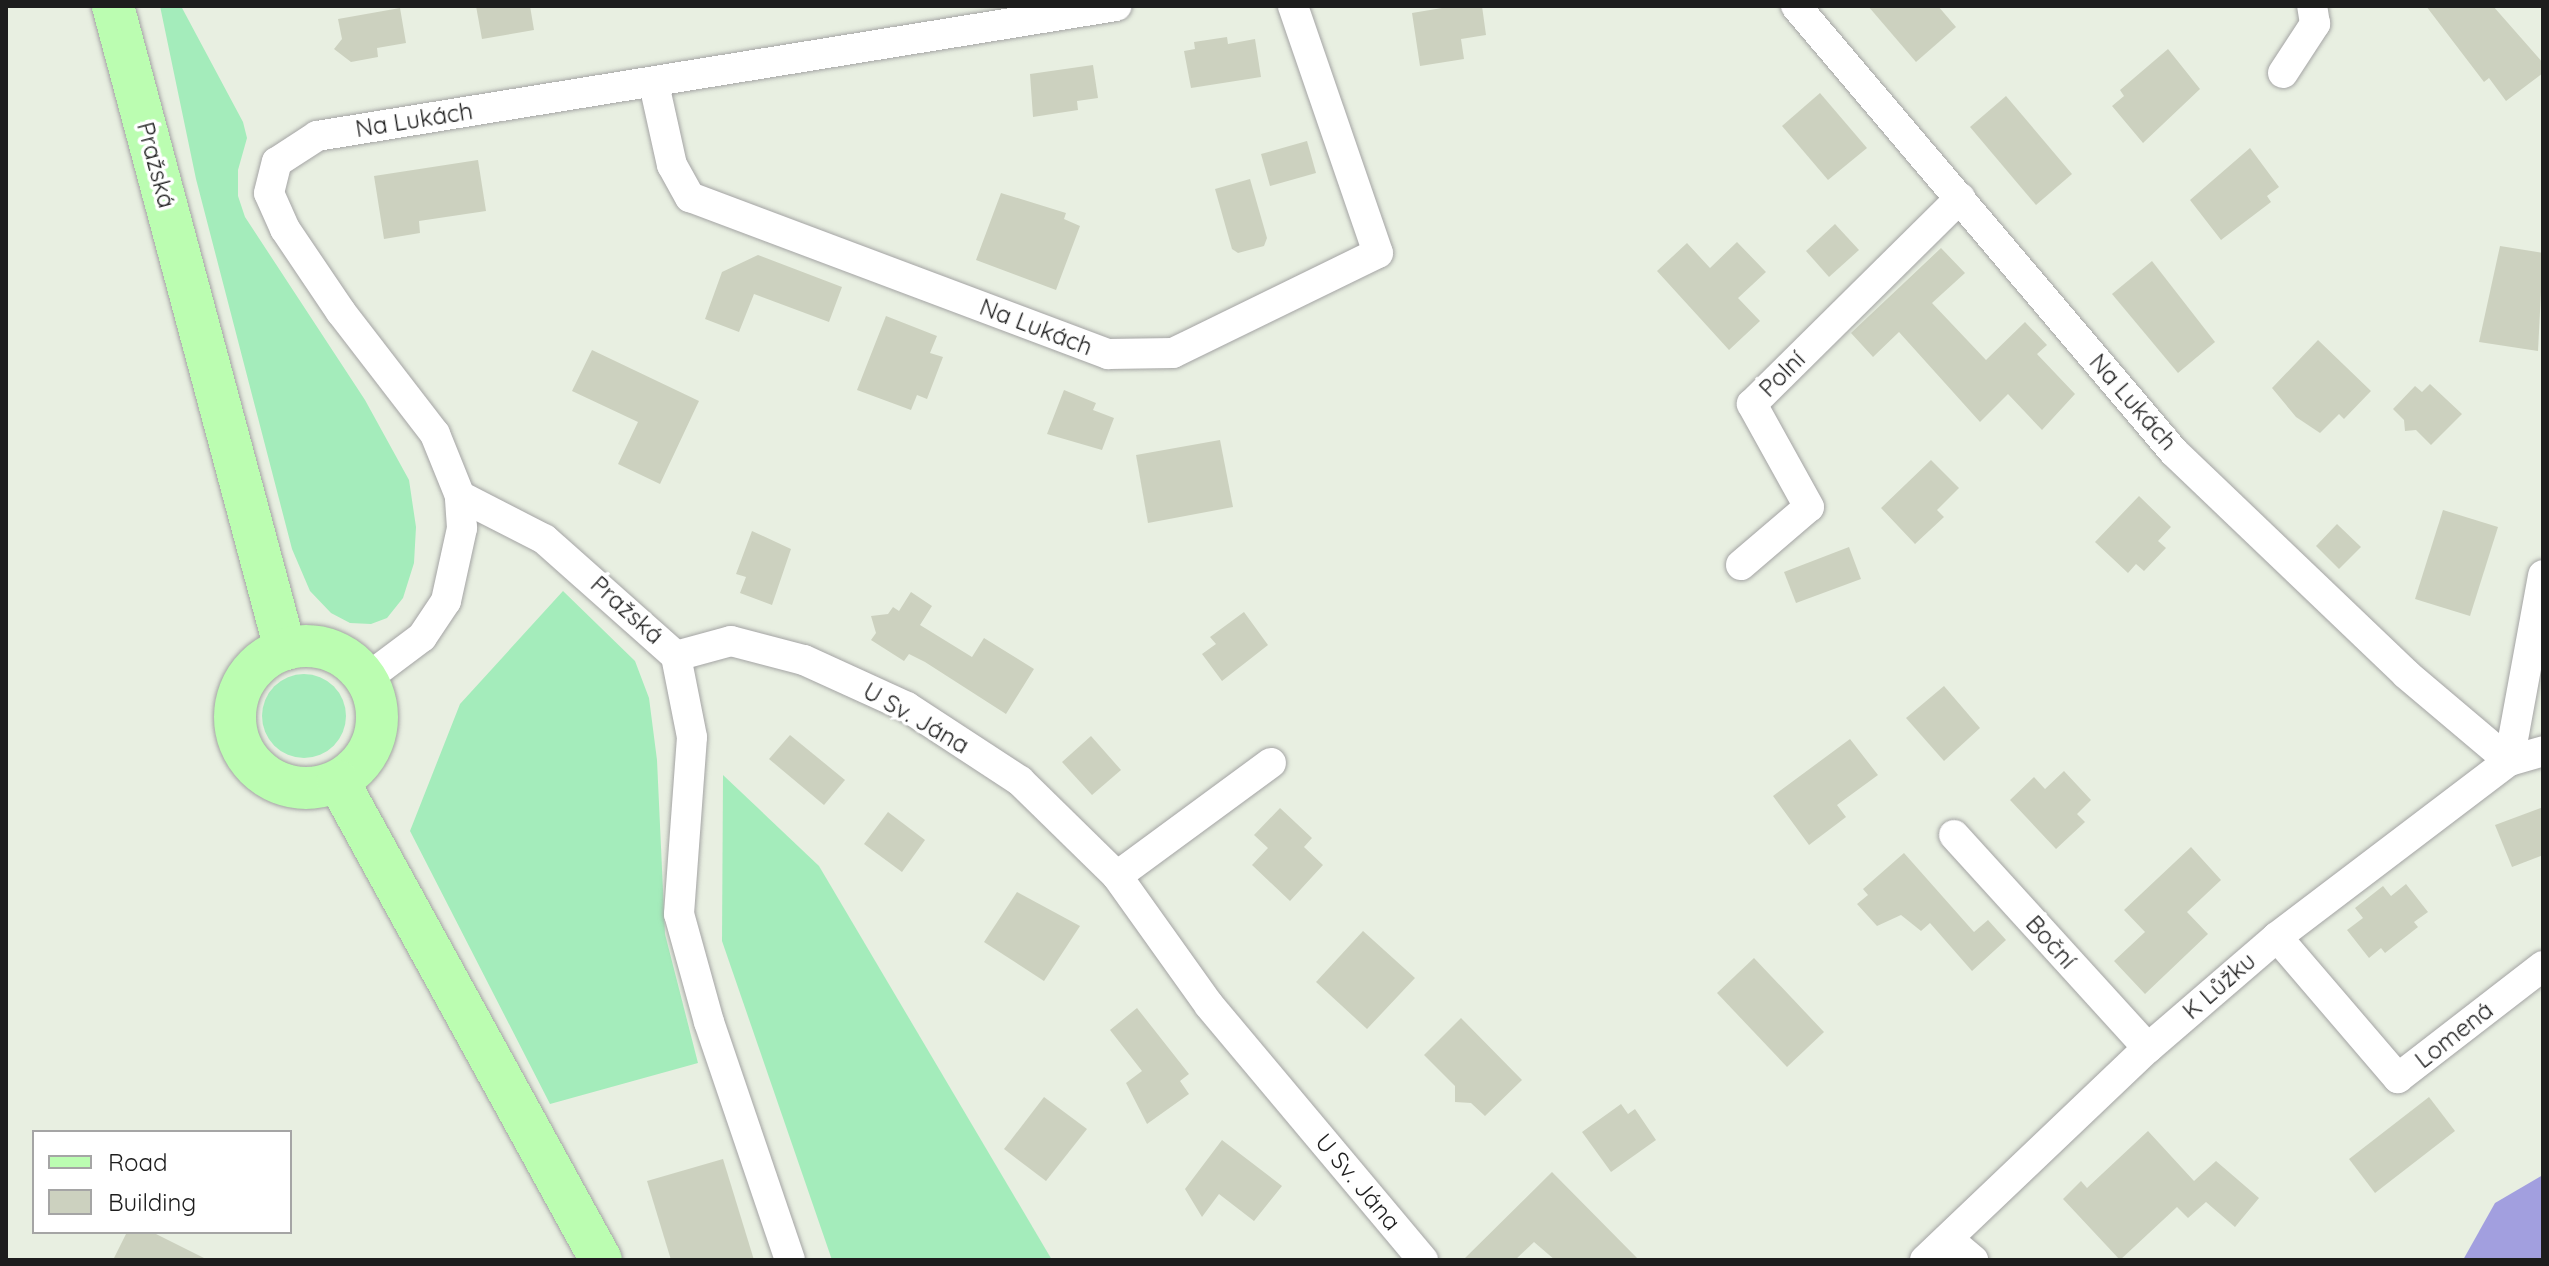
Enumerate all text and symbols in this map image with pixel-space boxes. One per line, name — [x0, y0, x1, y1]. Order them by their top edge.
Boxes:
street label: Na Lukách — [353, 97, 475, 143]
street label: Pražská — [131, 119, 181, 211]
street label: Na Lukách — [976, 292, 1096, 362]
street label: Polní — [1753, 345, 1811, 403]
street label: Na Lukách — [2083, 348, 2183, 456]
street label: Pražská — [585, 570, 669, 650]
street label: U Sv. Jána — [858, 676, 974, 760]
street label: Boční — [2020, 909, 2082, 975]
street label: K Lůžku — [2177, 947, 2261, 1025]
street label: Lomená — [2409, 996, 2499, 1074]
street label: U Sv. Jána — [1309, 1128, 1407, 1236]
legend — [32, 1130, 292, 1234]
text: Road — [108, 1147, 168, 1177]
text: Building — [108, 1187, 196, 1217]

